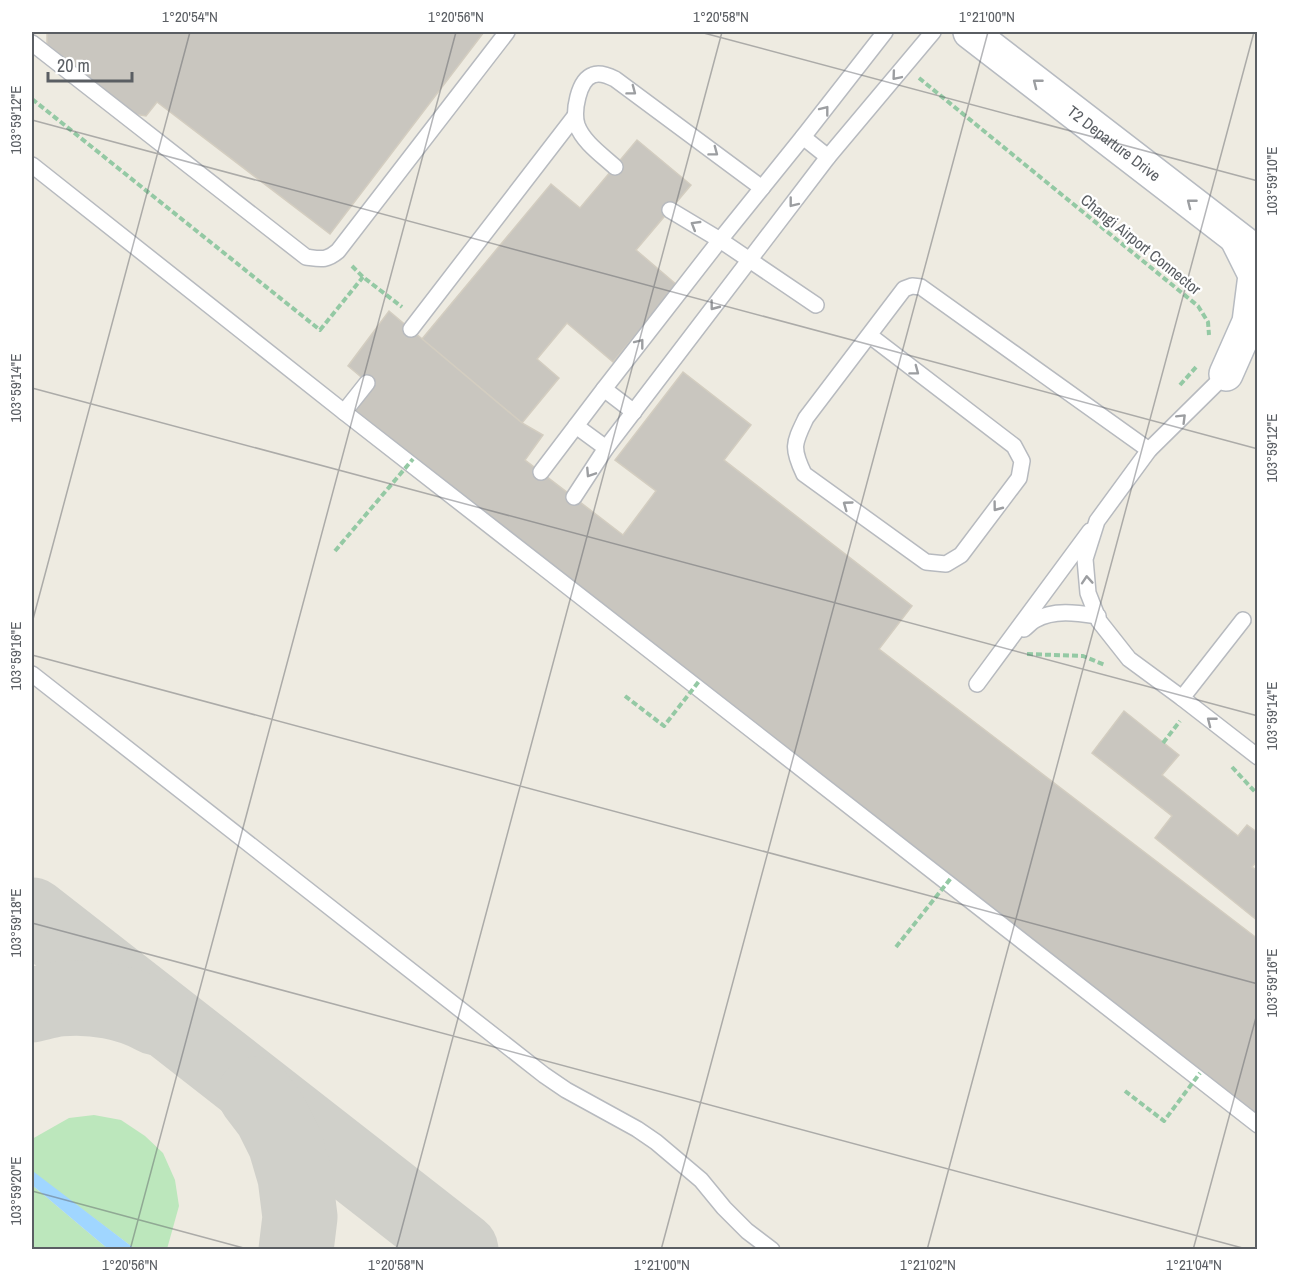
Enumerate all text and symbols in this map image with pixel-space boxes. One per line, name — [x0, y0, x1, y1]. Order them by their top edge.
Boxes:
text: 1°20'54"N — [162, 6, 218, 27]
text: 1°20'56"N — [428, 6, 484, 27]
text: 1°20'58"N — [693, 6, 749, 27]
text: 1°21'00"N — [959, 6, 1015, 27]
scale bar — [48, 45, 132, 83]
text: 20 m — [57, 53, 90, 78]
one-way arrow — [892, 70, 903, 81]
one-way arrow — [1032, 80, 1043, 91]
one-way arrow — [626, 84, 637, 95]
text: 103°59'12"E — [5, 86, 26, 154]
street label: T2 Departure Drive — [1063, 100, 1165, 186]
one-way arrow — [817, 105, 828, 116]
one-way arrow — [707, 145, 718, 156]
text: 103°59'10"E — [1261, 147, 1282, 215]
street label: Changi Airport Connector — [1076, 189, 1206, 300]
one-way arrow — [789, 197, 800, 208]
one-way arrow — [1187, 199, 1198, 210]
one-way arrow — [691, 221, 701, 232]
one-way arrow — [711, 299, 722, 310]
one-way arrow — [633, 338, 644, 349]
text: 103°59'14"E — [5, 354, 26, 422]
one-way arrow — [909, 363, 920, 374]
one-way arrow — [1175, 414, 1186, 425]
text: 103°59'12"E — [1261, 414, 1282, 482]
one-way arrow — [587, 466, 598, 477]
one-way arrow — [994, 500, 1005, 511]
one-way arrow — [842, 501, 853, 512]
one-way arrow — [1080, 576, 1093, 585]
text: 103°59'16"E — [5, 622, 26, 690]
text: 103°59'14"E — [1261, 682, 1282, 750]
one-way arrow — [1207, 718, 1218, 729]
text: 103°59'18"E — [5, 889, 26, 957]
text: 103°59'16"E — [1261, 949, 1282, 1017]
text: 103°59'20"E — [5, 1157, 26, 1225]
text: 1°20'56"N — [102, 1254, 158, 1275]
text: 1°20'58"N — [368, 1254, 424, 1275]
text: 1°21'00"N — [634, 1254, 690, 1275]
text: 1°21'02"N — [900, 1254, 956, 1275]
text: 1°21'04"N — [1166, 1254, 1222, 1275]

